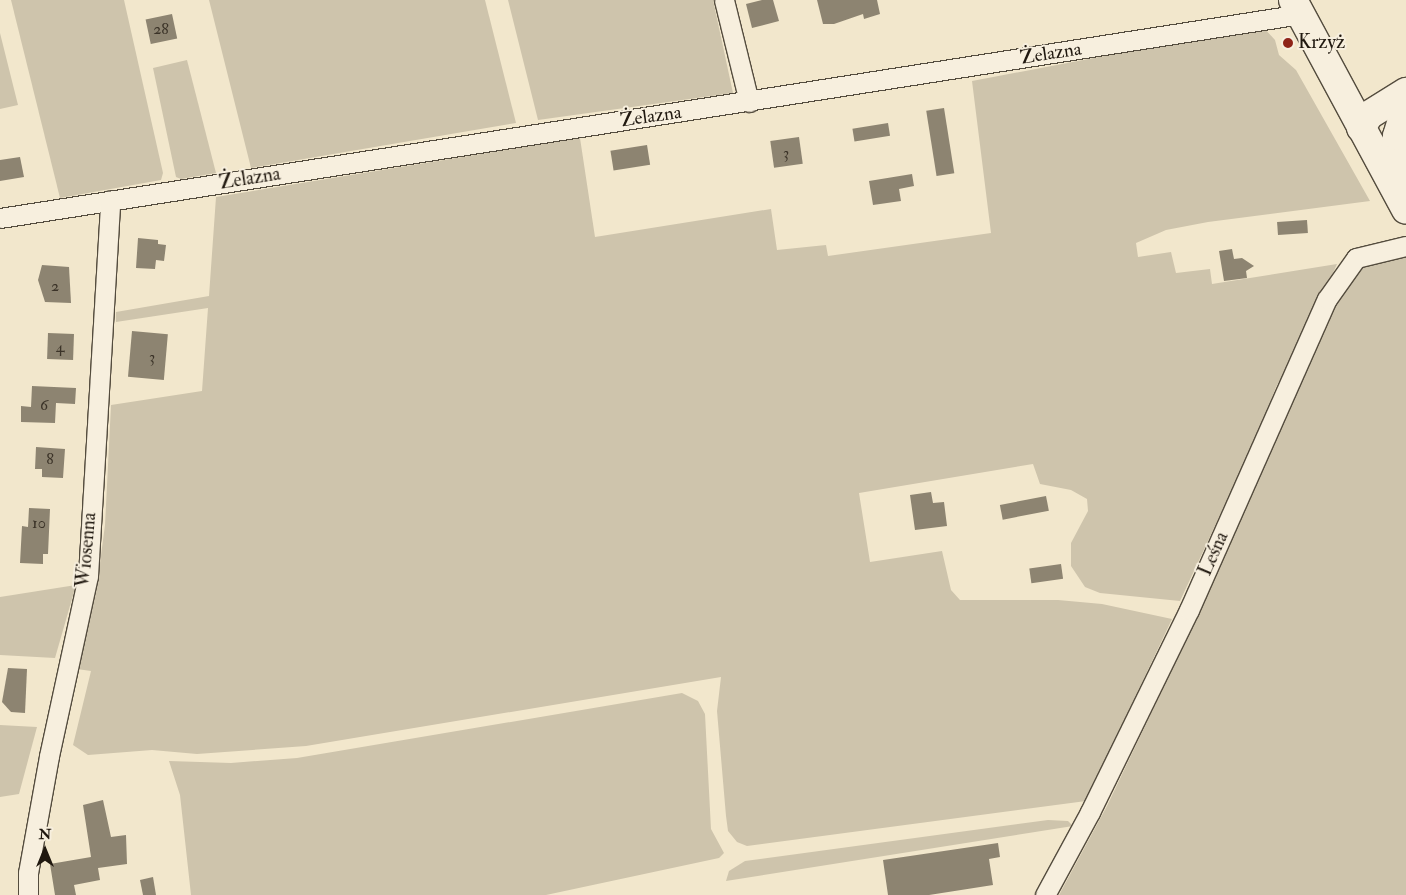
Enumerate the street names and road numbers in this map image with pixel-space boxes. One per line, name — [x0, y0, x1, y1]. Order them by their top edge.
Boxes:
street label: Żelazna — [1019, 38, 1083, 70]
street label: Żelazna — [619, 101, 683, 133]
street label: Żelazna — [218, 163, 282, 195]
street label: Wiosenna — [72, 512, 102, 588]
street label: Leśna — [1194, 528, 1234, 580]

